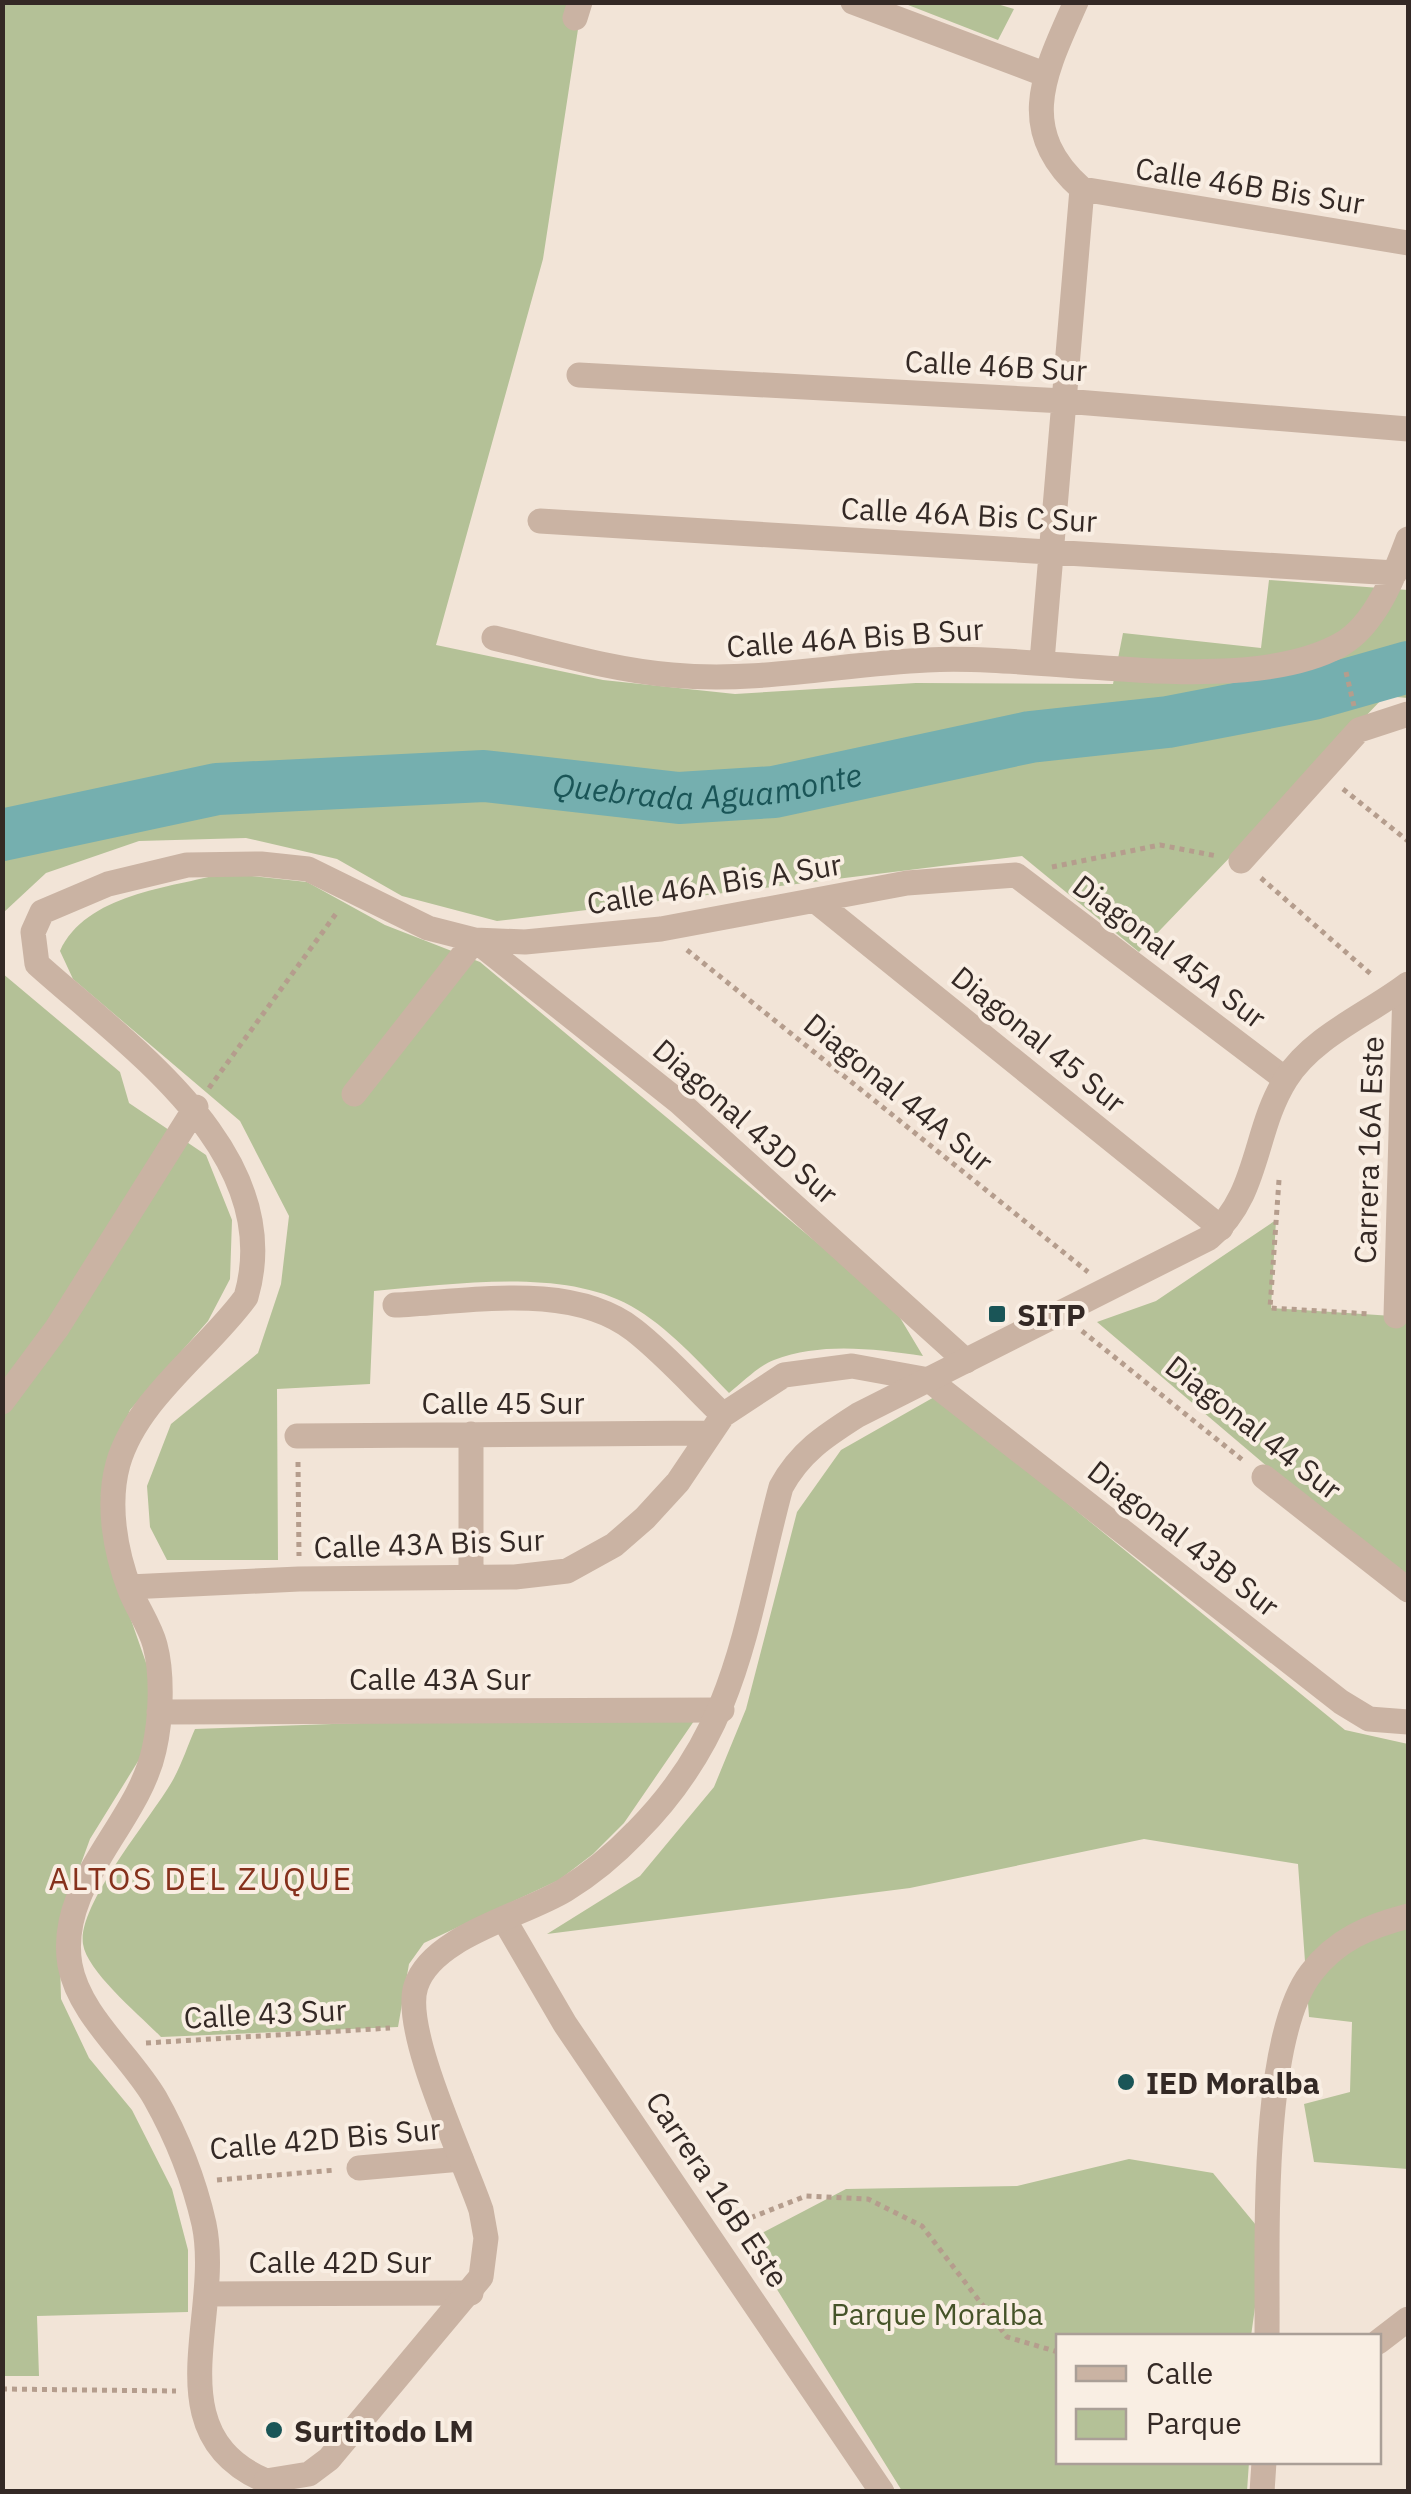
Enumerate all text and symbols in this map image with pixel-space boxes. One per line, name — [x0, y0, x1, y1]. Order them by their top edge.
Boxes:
street label: Calle 46B Bis Sur — [1133, 148, 1367, 222]
street label: Calle 46B Sur — [904, 341, 1088, 389]
street label: Calle 46A Bis C Sur — [840, 488, 1098, 540]
street label: Calle 46A Bis B Sur — [725, 609, 985, 665]
water label: Quebrada Aguamonte — [550, 753, 865, 819]
street label: Calle 46A Bis A Sur — [584, 844, 844, 922]
street label: Diagonal 45A Sur — [1066, 866, 1274, 1036]
street label: Diagonal 45 Sur — [944, 957, 1134, 1121]
street label: Diagonal 44A Sur — [797, 1004, 1001, 1180]
street label: Diagonal 43D Sur — [645, 1030, 847, 1212]
street label: Carrera 16A Este — [1345, 1035, 1391, 1265]
place label: SITP — [1017, 1295, 1086, 1334]
marker: SITP — [986, 1303, 1008, 1325]
street label: Diagonal 44 Sur — [1158, 1346, 1350, 1508]
street label: Calle 45 Sur — [422, 1383, 584, 1422]
street label: Diagonal 43B Sur — [1080, 1451, 1288, 1625]
street label: Calle 43A Bis Sur — [313, 1519, 545, 1567]
street label: Calle 43A Sur — [349, 1659, 531, 1698]
district label: ALTOS DEL ZUQUE — [48, 1857, 354, 1899]
street label: Calle 43 Sur — [183, 1989, 347, 2037]
place label: IED Moralba — [1146, 2063, 1320, 2102]
marker: IED Moralba — [1115, 2071, 1137, 2093]
street label: Carrera 16B Este — [638, 2083, 798, 2295]
street label: Calle 42D Bis Sur — [208, 2108, 442, 2168]
street label: Calle 42D Sur — [248, 2242, 432, 2281]
park label: Parque Moralba — [831, 2294, 1043, 2333]
legend — [1056, 2334, 1381, 2464]
text: Calle — [1146, 2353, 1213, 2392]
text: Parque — [1146, 2403, 1242, 2442]
place label: Surtitodo LM — [294, 2411, 474, 2450]
marker: Surtitodo LM — [263, 2419, 285, 2441]

